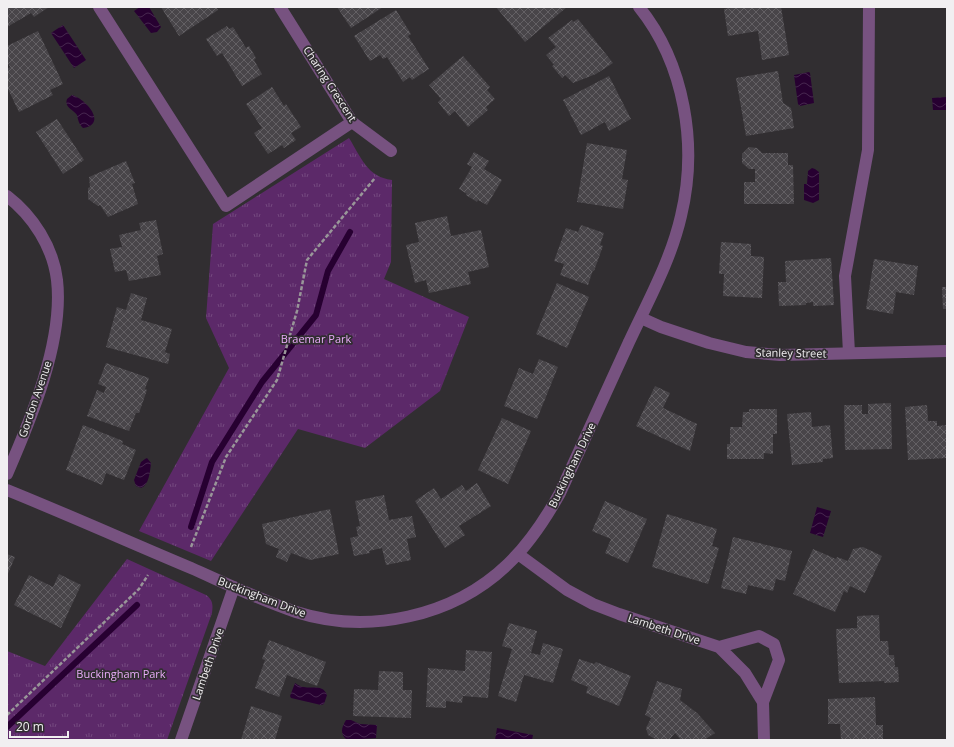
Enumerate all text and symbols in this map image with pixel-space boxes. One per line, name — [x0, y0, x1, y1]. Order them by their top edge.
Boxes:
street label: Charing Crescent — [300, 43, 361, 125]
park label: Braemar Park — [281, 331, 351, 346]
street label: Stanley Street — [755, 344, 827, 361]
street label: Gordon Avenue — [14, 358, 55, 439]
street label: Buckingham Drive — [544, 420, 599, 510]
street label: Buckingham Drive — [216, 573, 308, 620]
street label: Lambeth Drive — [626, 610, 702, 647]
street label: Lambeth Drive — [188, 626, 227, 702]
park label: Buckingham Park — [76, 666, 166, 681]
scale bar — [10, 713, 68, 739]
text: 20 m — [16, 718, 44, 735]

